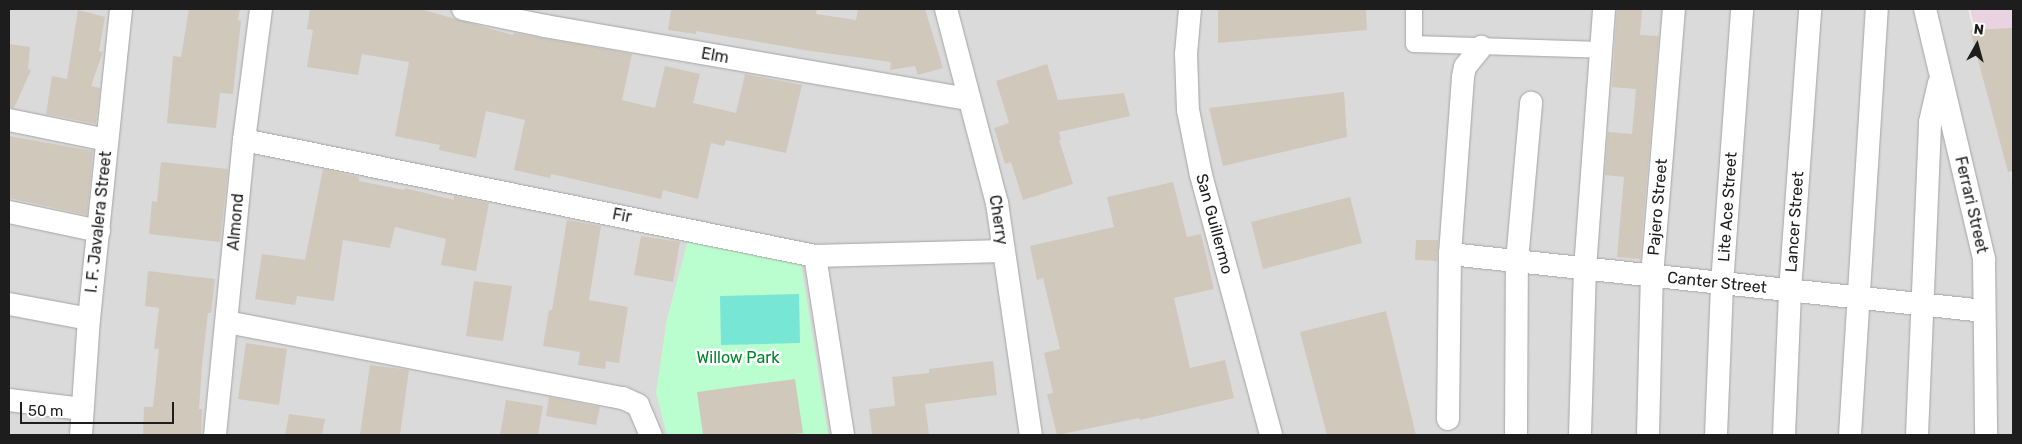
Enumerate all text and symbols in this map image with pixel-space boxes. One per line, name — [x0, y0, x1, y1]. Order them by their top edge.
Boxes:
north arrow — [1952, 20, 2002, 70]
text: N — [1973, 21, 1985, 39]
street label: Elm — [700, 44, 730, 68]
street label: I. F. Javalera Street — [82, 150, 116, 294]
street label: Lite Ace Street — [1715, 151, 1741, 263]
street label: Ferrari Street — [1950, 155, 1992, 255]
street label: Pajero Street — [1644, 158, 1672, 256]
street label: Lancer Street — [1782, 171, 1808, 273]
street label: San Guillermo — [1191, 172, 1237, 276]
street label: Almond — [224, 193, 248, 251]
street label: Cherry — [985, 194, 1011, 246]
street label: Fir — [611, 205, 633, 227]
street label: Canter Street — [1666, 268, 1768, 298]
park label: Willow Park — [696, 348, 780, 368]
scale bar — [22, 392, 176, 424]
text: 50 m — [28, 402, 63, 420]

